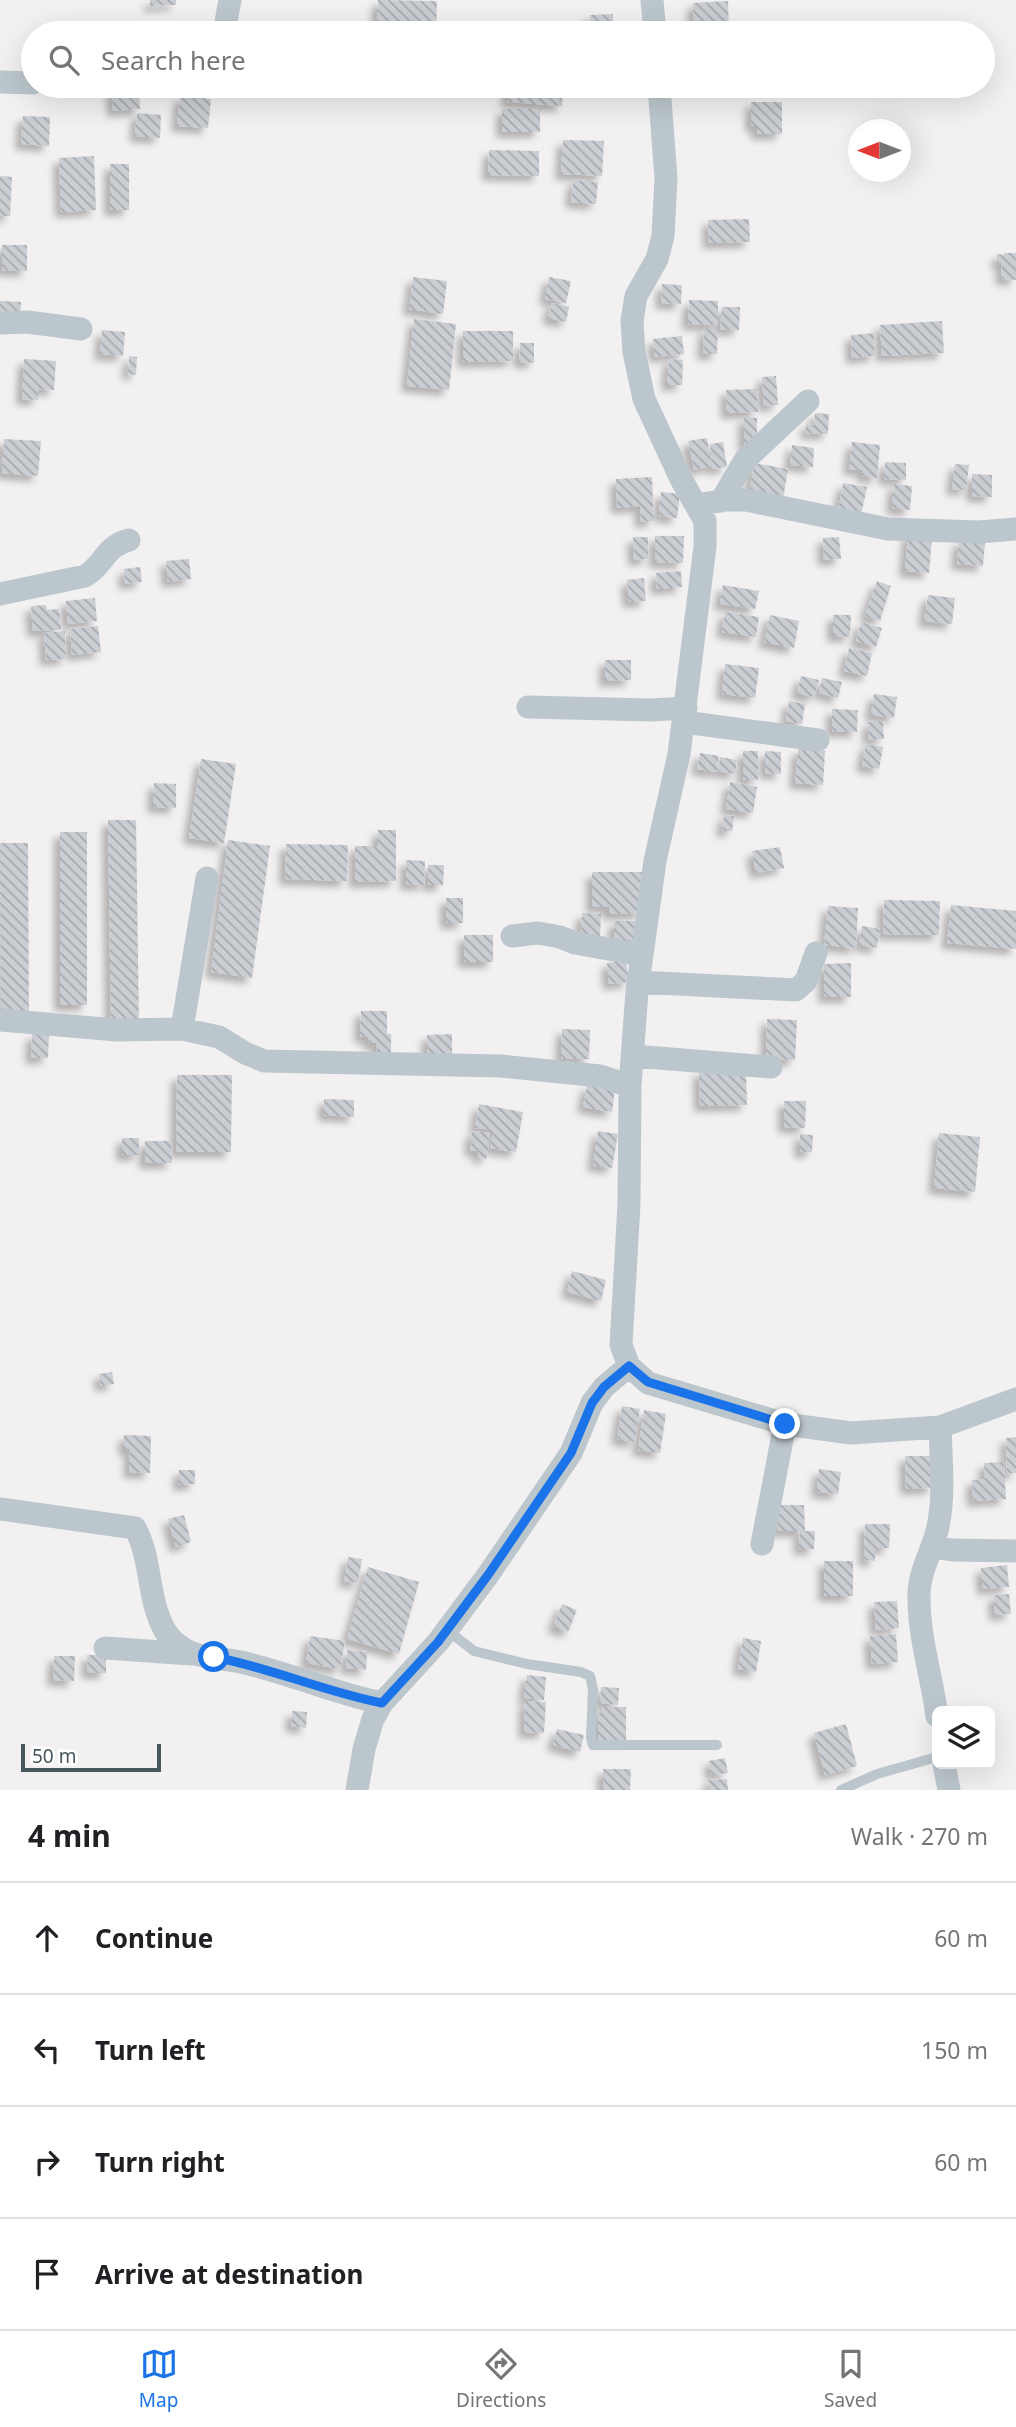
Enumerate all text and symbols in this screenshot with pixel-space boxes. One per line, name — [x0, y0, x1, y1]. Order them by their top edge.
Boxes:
search box — [21, 21, 995, 98]
icon: search — [45, 41, 83, 79]
text: Search here — [101, 42, 246, 78]
north arrow — [848, 119, 911, 182]
route end — [769, 1408, 800, 1439]
route start — [198, 1641, 229, 1672]
map controls — [932, 1706, 995, 1769]
button: layers — [932, 1706, 995, 1769]
scale bar — [21, 1741, 161, 1773]
text: 50 m — [32, 1743, 76, 1769]
text: 4 min — [28, 1815, 111, 1856]
text: Walk · 270 m — [851, 1820, 988, 1852]
icon: ahead — [28, 1919, 66, 1957]
text: Continue — [95, 1920, 213, 1956]
text: 60 m — [934, 1922, 988, 1954]
icon: left — [28, 2031, 66, 2069]
text: Turn left — [95, 2032, 206, 2068]
text: 150 m — [921, 2034, 988, 2066]
icon: right — [28, 2143, 66, 2181]
text: Turn right — [95, 2144, 225, 2180]
text: 60 m — [934, 2146, 988, 2178]
icon: arrive — [28, 2255, 66, 2293]
text: Arrive at destination — [95, 2256, 364, 2292]
tab: Map — [139, 2345, 178, 2413]
tab: Directions — [456, 2345, 546, 2413]
tab: Saved — [824, 2345, 877, 2413]

